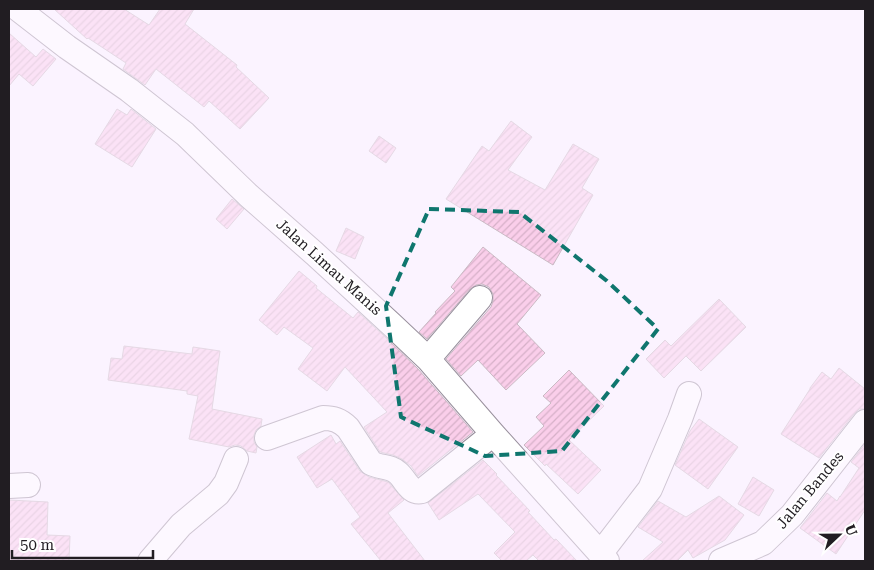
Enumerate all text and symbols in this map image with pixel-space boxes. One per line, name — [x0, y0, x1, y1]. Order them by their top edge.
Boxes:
street label: Jalan Limau Manis — [273, 215, 385, 319]
street label: Jalan Bandes — [773, 448, 847, 532]
north arrow — [814, 510, 864, 560]
text: U — [842, 522, 861, 538]
scale bar — [12, 528, 154, 560]
text: 50 m — [20, 536, 55, 554]

